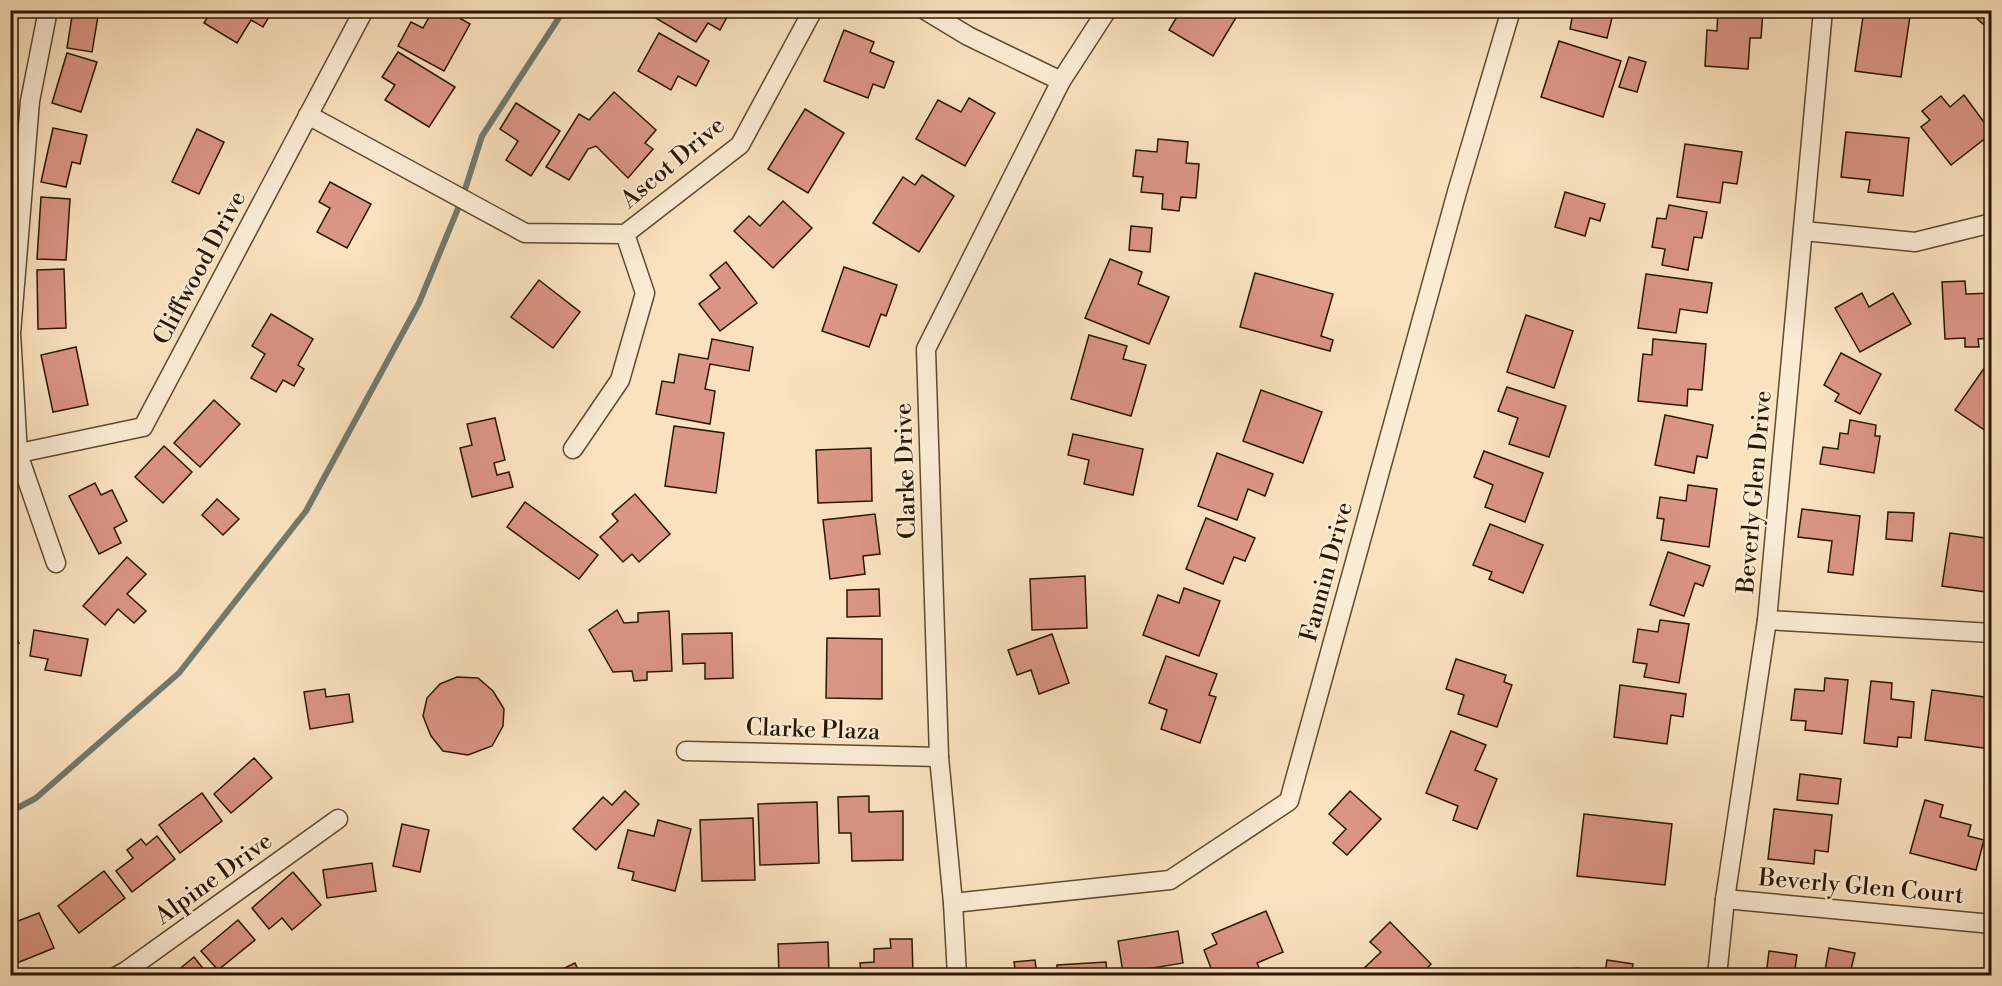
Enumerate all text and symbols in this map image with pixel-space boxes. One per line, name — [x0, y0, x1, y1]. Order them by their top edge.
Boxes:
street label: Ascot Drive — [614, 111, 731, 216]
street label: Cliffwood Drive — [147, 186, 253, 350]
street label: Beverly Glen Drive — [1731, 389, 1779, 596]
street label: Clarke Drive — [889, 402, 923, 540]
street label: Fannin Drive — [1294, 499, 1360, 645]
street label: Clarke Plaza — [745, 713, 882, 747]
street label: Alpine Drive — [149, 826, 279, 932]
street label: Beverly Glen Court — [1756, 863, 1965, 911]

